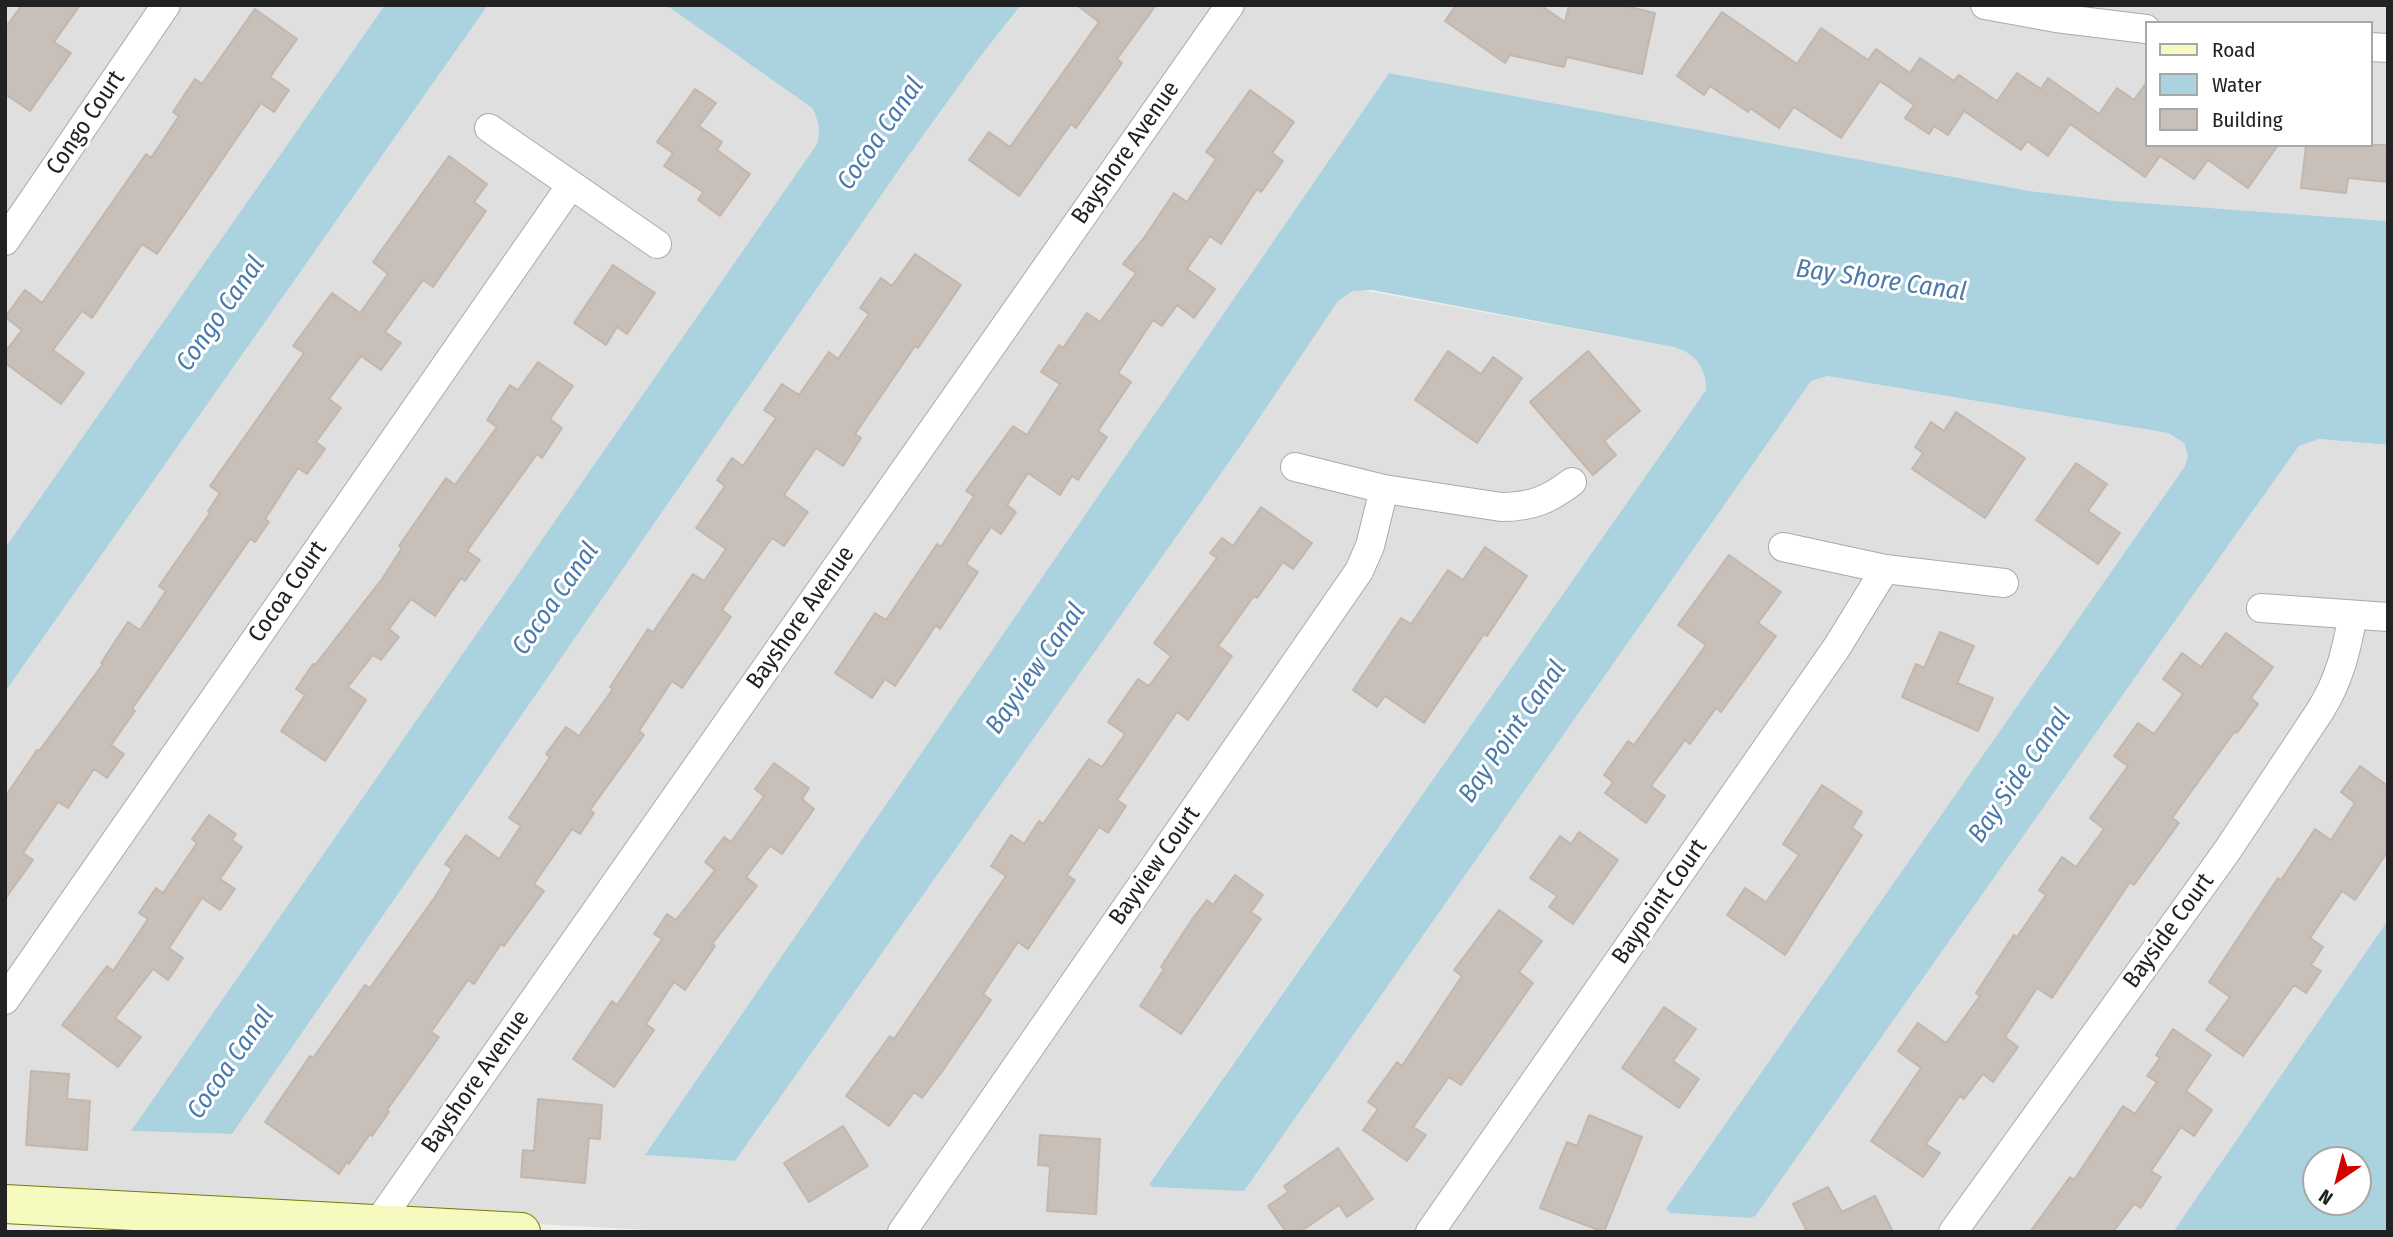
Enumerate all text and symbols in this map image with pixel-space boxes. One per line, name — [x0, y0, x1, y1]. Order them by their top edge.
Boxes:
legend — [2144, 21, 2372, 147]
text: Road — [2212, 37, 2256, 63]
street label: Congo Court — [41, 66, 131, 180]
water label: Cocoa Canal — [831, 72, 931, 196]
text: Water — [2212, 72, 2262, 98]
street label: Bayshore Avenue — [1066, 76, 1186, 230]
text: Building — [2212, 107, 2283, 133]
water label: Congo Canal — [170, 251, 272, 377]
water label: Bay Shore Canal — [1794, 254, 1968, 308]
street label: Cocoa Court — [243, 536, 333, 648]
water label: Cocoa Canal — [506, 537, 606, 661]
street label: Bayshore Avenue — [741, 541, 861, 695]
water label: Bayview Canal — [980, 598, 1092, 740]
water label: Bay Point Canal — [1453, 655, 1573, 809]
water label: Bay Side Canal — [1962, 703, 2078, 849]
street label: Bayview Court — [1104, 801, 1206, 931]
street label: Baypoint Court — [1606, 834, 1714, 970]
street label: Bayside Court — [2118, 868, 2220, 994]
water label: Cocoa Canal — [181, 1001, 281, 1125]
street label: Bayshore Avenue — [416, 1005, 536, 1159]
north arrow — [2302, 1146, 2372, 1216]
text: N — [2315, 1184, 2337, 1210]

